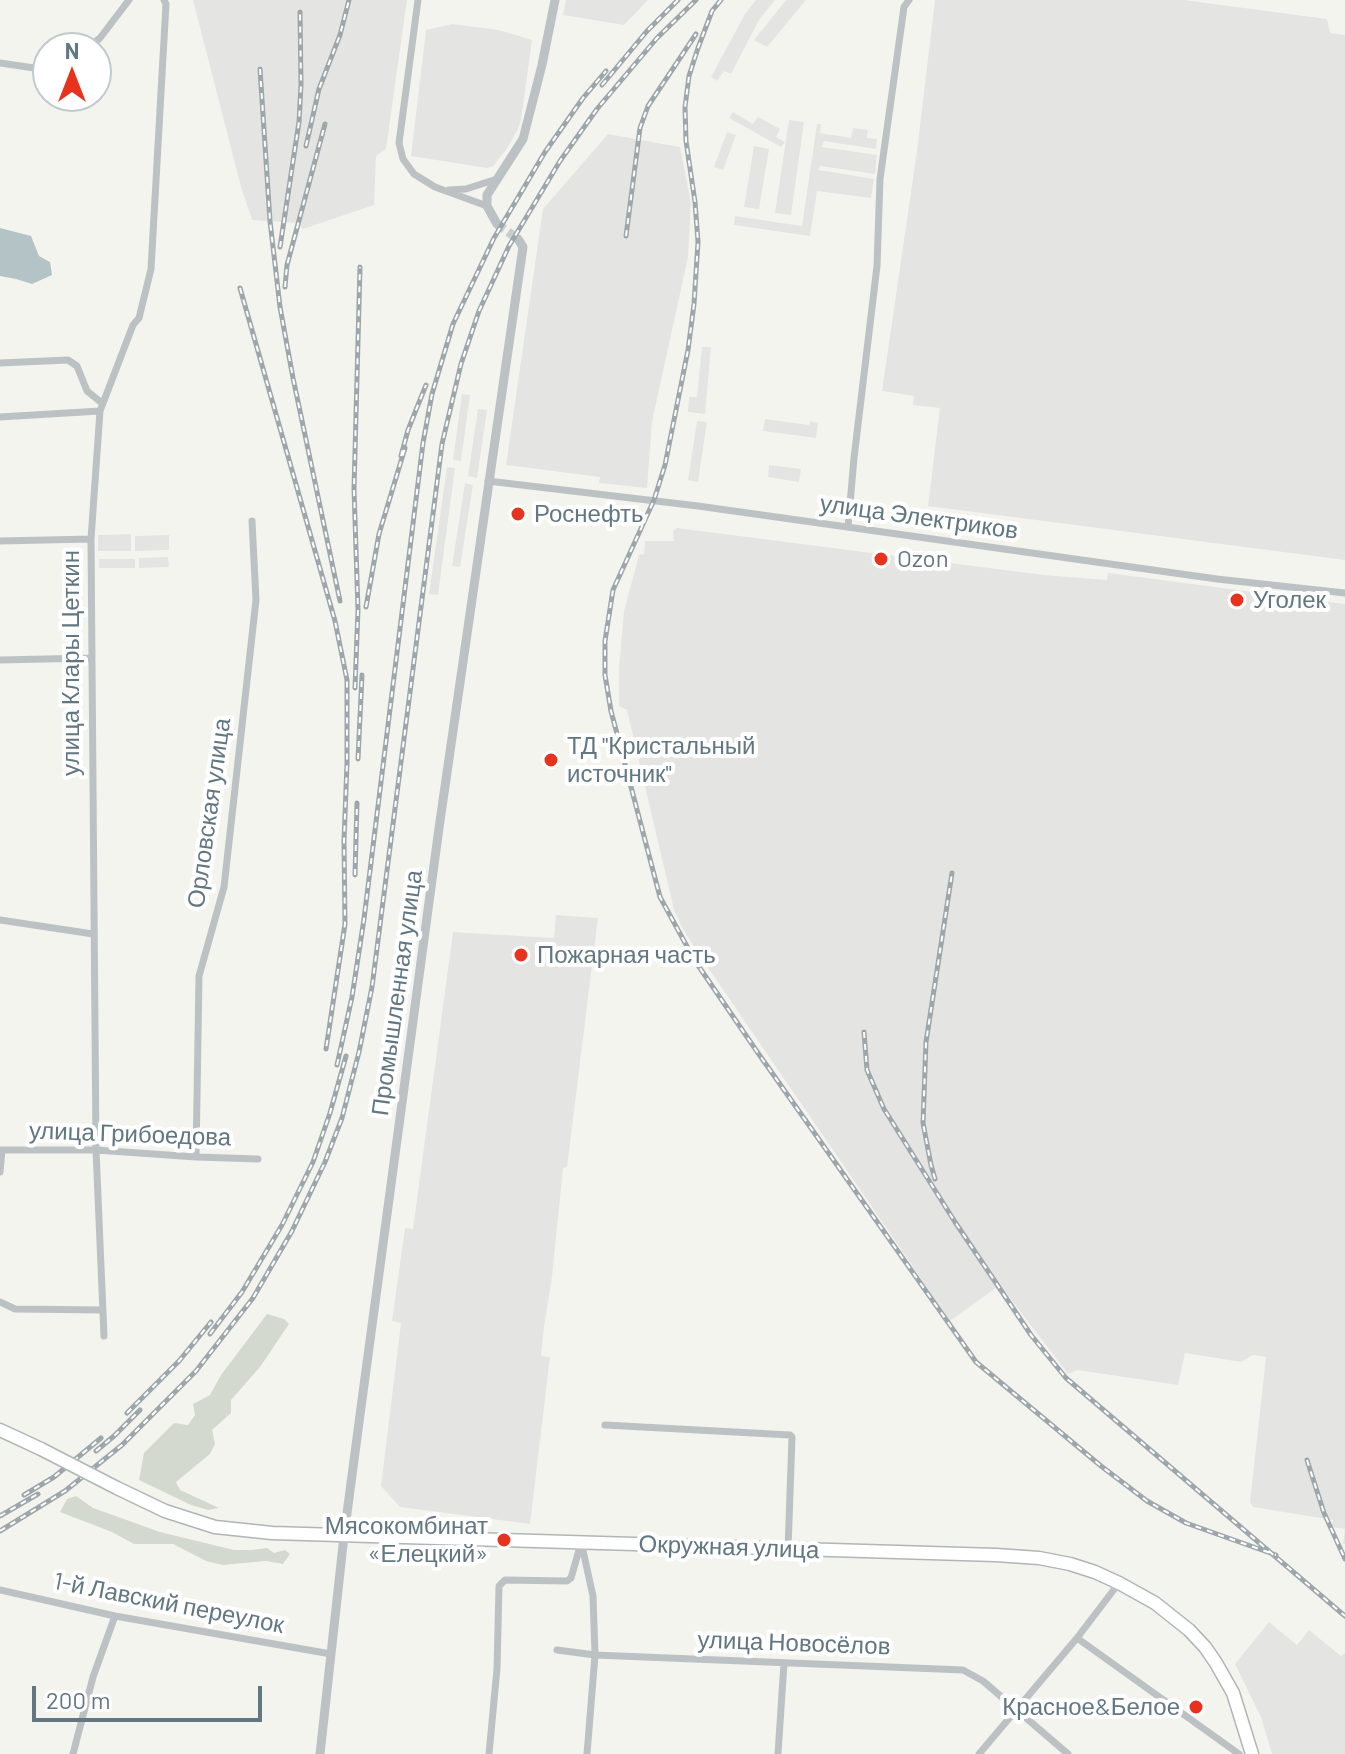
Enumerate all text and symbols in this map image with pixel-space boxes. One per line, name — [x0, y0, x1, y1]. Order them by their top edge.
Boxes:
north arrow — [32, 32, 112, 112]
text: N — [65, 37, 79, 63]
street label: улица Электриков — [818, 489, 1020, 545]
place label: Роснефть — [534, 500, 644, 528]
marker: Роснефть — [509, 505, 527, 523]
place label: Ozon — [897, 545, 949, 573]
street label: улица Клары Цеткин — [57, 550, 85, 776]
marker: Ozon — [872, 550, 890, 568]
place label: Уголек — [1253, 586, 1326, 614]
marker: Уголек — [1228, 591, 1246, 609]
street label: Орловская улица — [181, 716, 237, 910]
place label: ТД "Кристальный источник" — [567, 732, 755, 788]
marker: ТД "Кристальный источник" — [542, 751, 560, 769]
street label: Промышленная улица — [365, 868, 429, 1118]
place label: Пожарная часть — [537, 941, 716, 969]
marker: Пожарная часть — [512, 946, 530, 964]
street label: улица Грибоедова — [28, 1116, 232, 1152]
place label: Мясокомбинат «Елецкий» — [325, 1512, 488, 1568]
street label: Окружная улица — [638, 1529, 820, 1565]
marker: Мясокомбинат «Елецкий» — [495, 1531, 513, 1549]
street label: 1-й Лавский переулок — [51, 1567, 287, 1639]
street label: улица Новосёлов — [697, 1625, 891, 1661]
scale bar — [36, 1670, 266, 1720]
text: 200 m — [46, 1685, 111, 1714]
place label: Красное&Белое — [1002, 1693, 1180, 1721]
marker: Красное&Белое — [1187, 1698, 1205, 1716]

